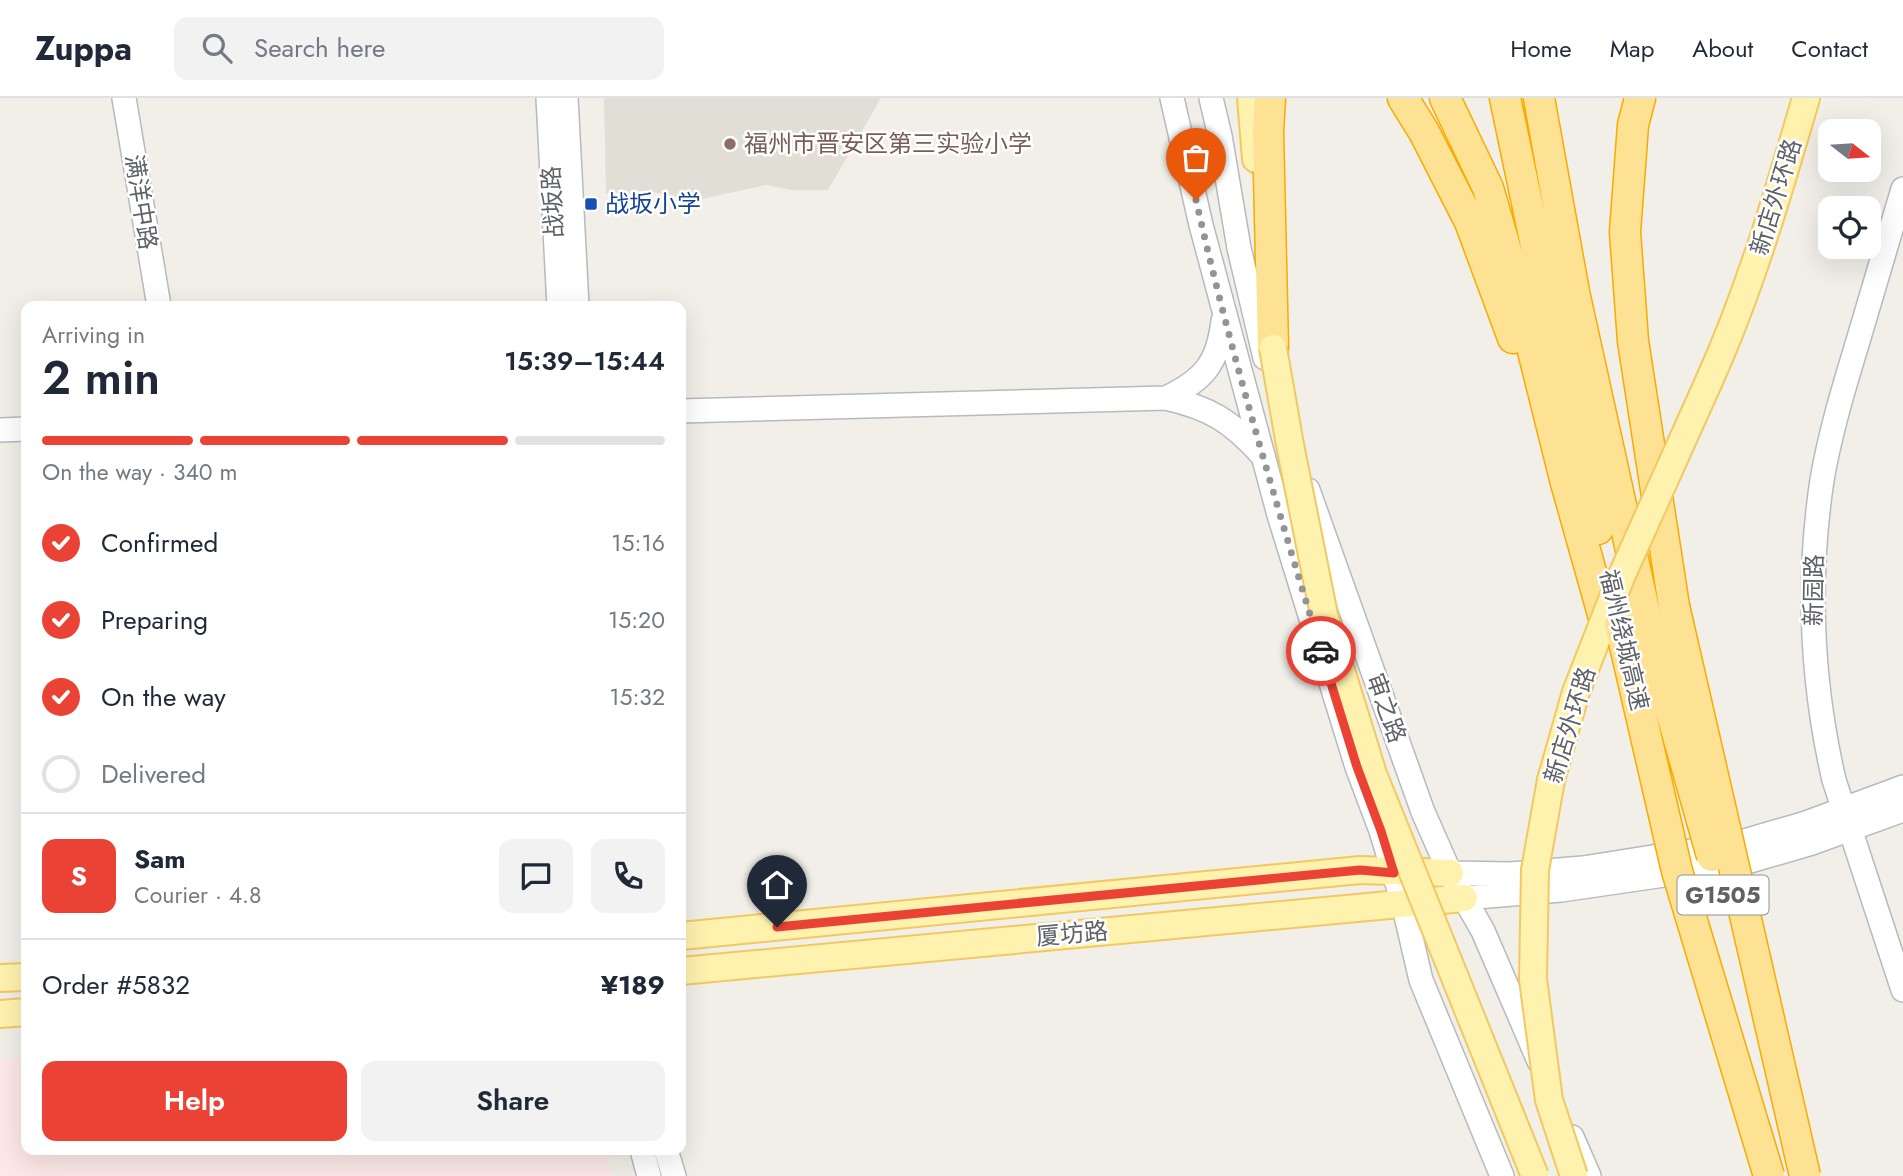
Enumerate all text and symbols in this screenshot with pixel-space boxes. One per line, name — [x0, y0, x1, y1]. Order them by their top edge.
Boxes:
search box — [174, 17, 664, 80]
text: Zuppa — [35, 25, 132, 72]
icon: search — [198, 29, 236, 67]
text: Search here — [254, 29, 385, 67]
text: Home — [1510, 31, 1572, 66]
text: Map — [1610, 31, 1654, 66]
text: About — [1692, 31, 1753, 66]
text: Contact — [1791, 31, 1868, 66]
north arrow — [1818, 119, 1881, 182]
map controls — [1818, 119, 1881, 259]
place label: 福州市晋安区第三实验小学 — [744, 126, 1032, 161]
pin — [1166, 128, 1226, 200]
street label: 新店外环路 — [1741, 134, 1810, 259]
marker: 福州市晋安区第三实验小学 — [722, 136, 738, 152]
icon: bag — [1177, 139, 1215, 177]
street label: 满洋中路 — [117, 152, 166, 252]
street label: 战坂路 — [533, 165, 572, 239]
place label: 战坂小学 — [605, 186, 701, 221]
marker: 战坂小学 — [583, 196, 599, 212]
button: locate — [1818, 196, 1881, 259]
text: Arriving in — [42, 318, 145, 352]
text: 15:39–15:44 — [504, 342, 665, 380]
text: 2 min — [42, 345, 160, 411]
text: On the way · 340 m — [42, 455, 238, 489]
icon: check — [42, 524, 80, 562]
text: Confirmed — [101, 524, 218, 562]
text: 15:16 — [611, 526, 665, 560]
street label: 新园路 — [1795, 554, 1832, 626]
street label: 福州绕城高速 — [1591, 566, 1658, 714]
icon: check — [42, 601, 80, 639]
text: Preparing — [101, 601, 208, 639]
text: 15:20 — [608, 603, 665, 637]
courier — [1286, 616, 1356, 686]
icon: car — [1302, 632, 1340, 670]
street label: 新店外环路 — [1535, 662, 1604, 787]
street label: 审之路 — [1358, 668, 1415, 748]
icon: check — [42, 678, 80, 716]
text: On the way — [101, 678, 226, 716]
text: 15:32 — [609, 680, 665, 714]
text: Delivered — [101, 755, 206, 793]
button: chat — [499, 839, 573, 913]
button: phone — [591, 839, 665, 913]
text: Sam — [134, 840, 186, 878]
pin — [747, 855, 807, 927]
text: S — [71, 857, 87, 895]
icon: home — [758, 866, 796, 904]
road number: G1505 — [1678, 876, 1768, 915]
text: Courier · 4.8 — [134, 878, 262, 912]
street label: 厦坊路 — [1035, 913, 1109, 954]
text: Order #5832 — [42, 966, 190, 1004]
text: ¥189 — [601, 966, 665, 1004]
button: Help — [42, 1061, 347, 1141]
button: Share — [361, 1061, 665, 1141]

